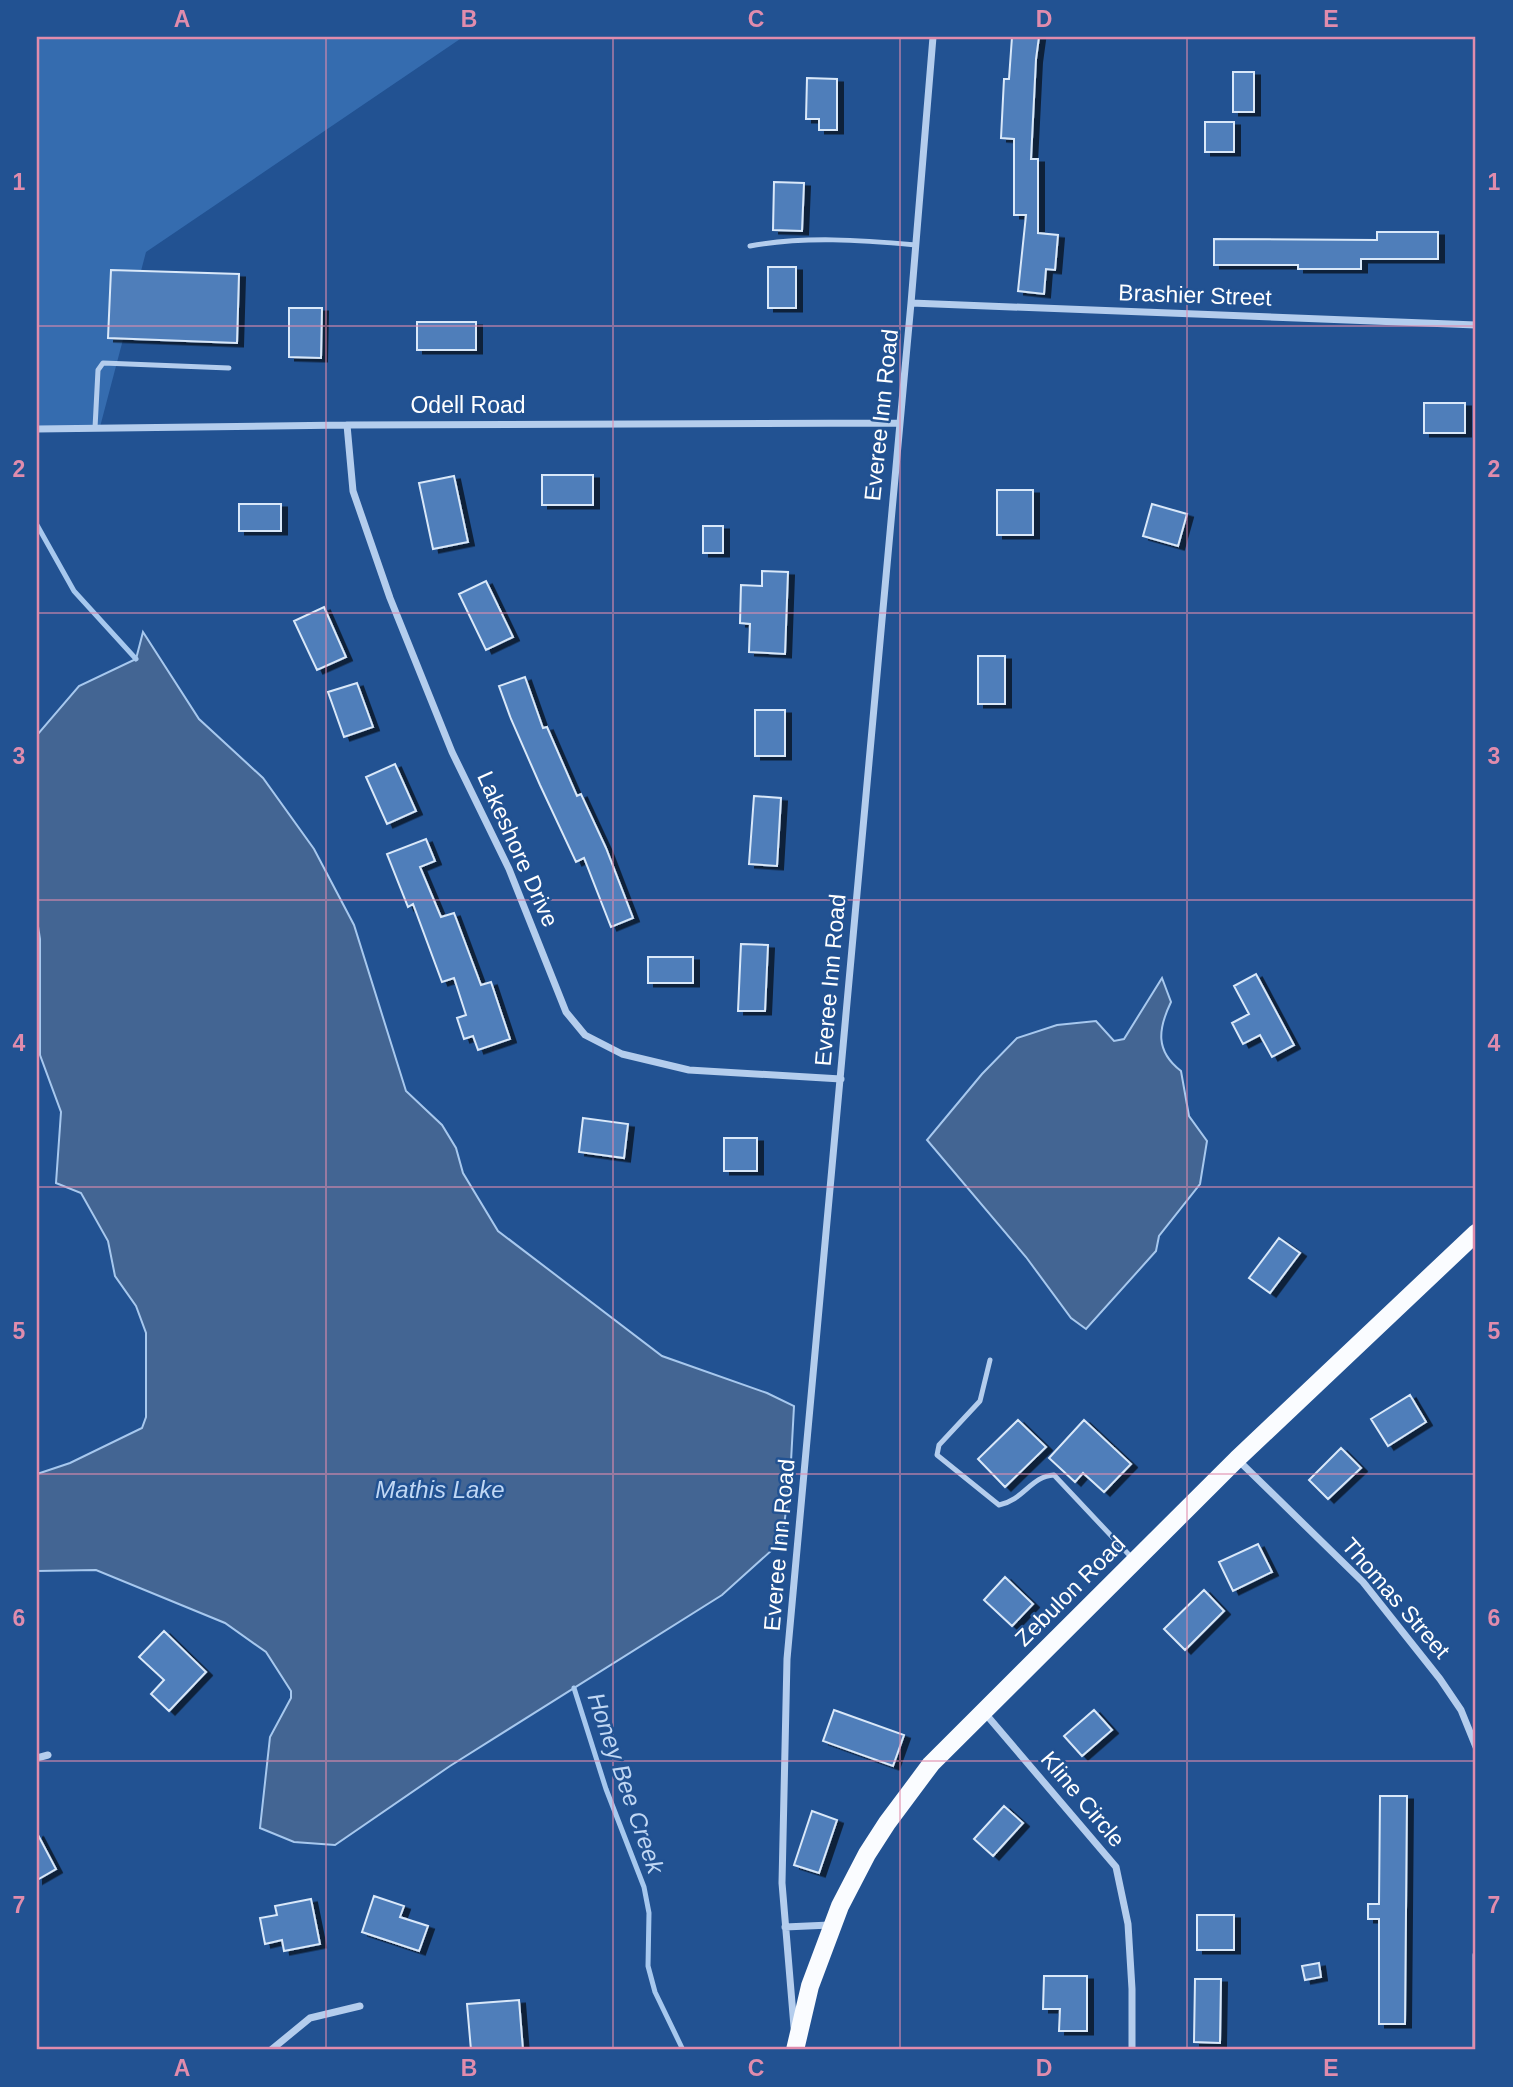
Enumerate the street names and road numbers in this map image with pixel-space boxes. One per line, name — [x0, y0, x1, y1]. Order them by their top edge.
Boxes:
street label: Brashier Street — [1118, 279, 1273, 311]
street label: Everee Inn Road — [859, 328, 903, 502]
street label: Odell Road — [410, 392, 526, 418]
street label: Lakeshore Drive — [472, 767, 564, 931]
street label: Everee Inn Road — [810, 893, 850, 1067]
street label: Everee Inn Road — [759, 1458, 799, 1632]
street label: Zebulon Road — [1010, 1531, 1130, 1651]
street label: Thomas Street — [1337, 1533, 1456, 1664]
street label: Kline Circle — [1036, 1746, 1130, 1852]

